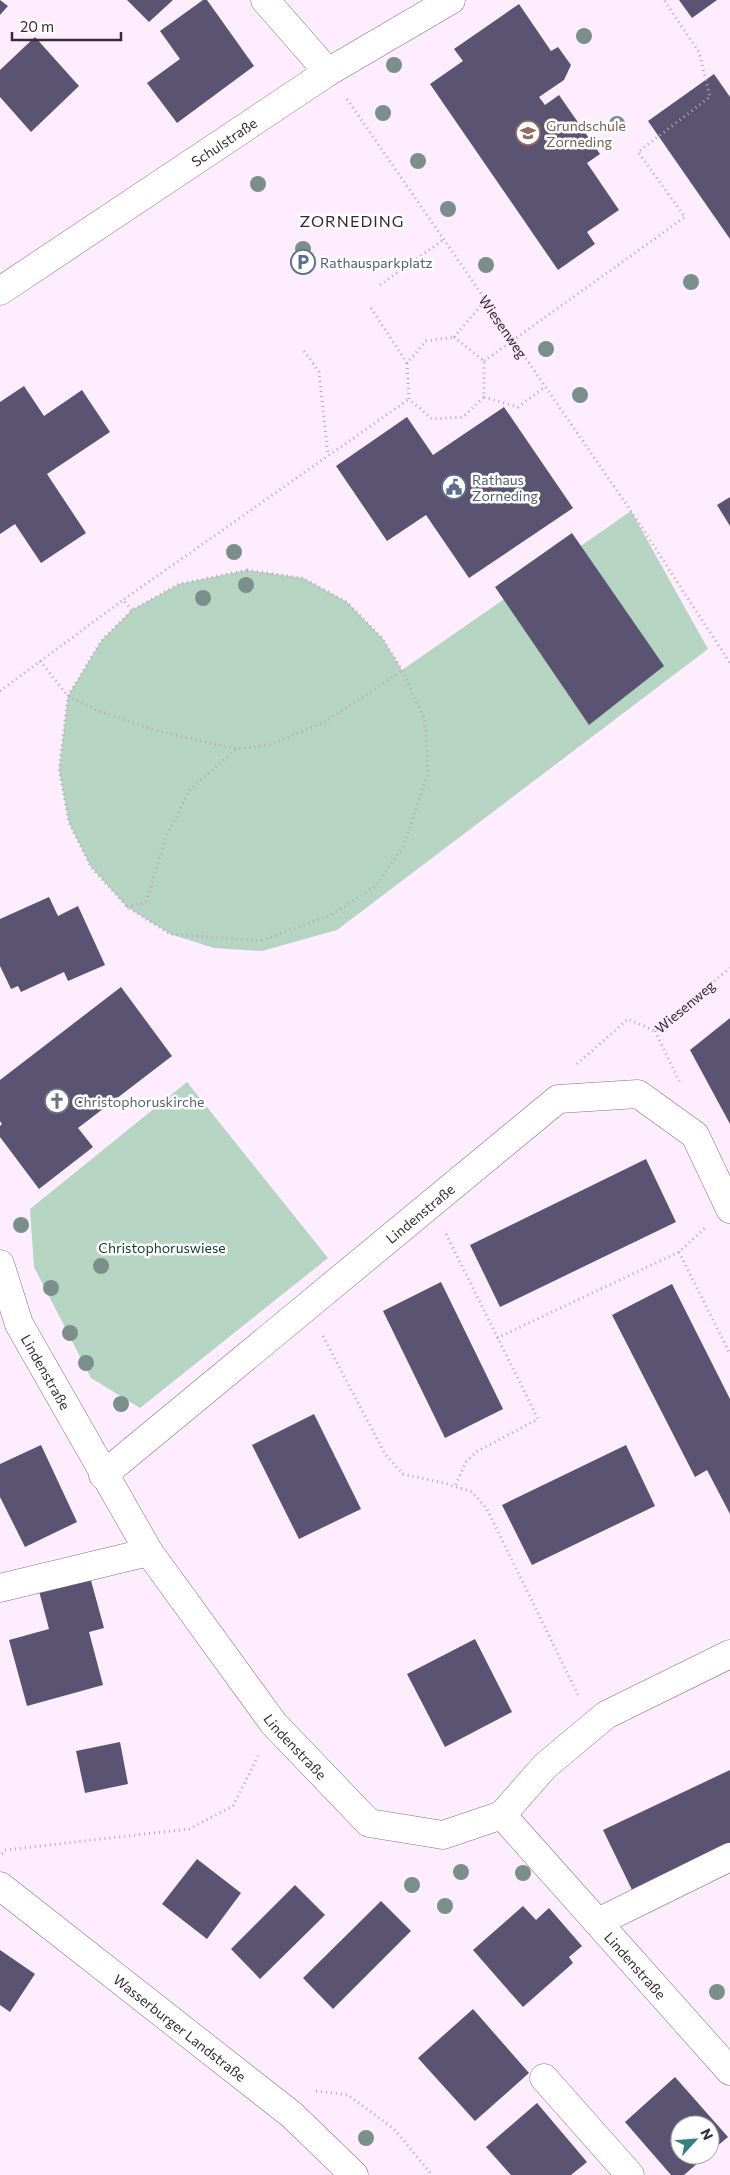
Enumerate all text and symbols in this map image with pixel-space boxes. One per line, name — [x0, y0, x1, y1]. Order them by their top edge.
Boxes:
scale bar — [12, 10, 121, 42]
text: 20 m — [20, 17, 54, 35]
street label: Schulstraße — [188, 114, 260, 170]
place label: Grundschule Zorneding — [546, 117, 626, 150]
school or university icon: Grundschule Zorneding — [515, 120, 541, 146]
district label: ZORNEDING — [300, 211, 404, 230]
parking icon: Rathausparkplatz — [290, 249, 316, 275]
place label: Rathausparkplatz — [320, 254, 433, 271]
street label: Wiesenweg — [476, 291, 532, 361]
place label: Rathaus Zorneding — [472, 471, 538, 504]
public building icon: Rathaus Zorneding — [441, 474, 467, 500]
street label: Wiesenweg — [651, 976, 718, 1036]
church icon: Christophoruskirche — [44, 1088, 70, 1114]
place label: Christophoruskirche — [74, 1093, 204, 1110]
street label: Lindenstraße — [382, 1180, 458, 1246]
park label: Christophoruswiese — [98, 1239, 226, 1256]
street label: Lindenstraße — [18, 1331, 74, 1412]
street label: Lindenstraße — [261, 1710, 331, 1783]
street label: Lindenstraße — [601, 1928, 670, 2002]
street label: Wasserburger Landstraße — [111, 1970, 250, 2084]
north arrow — [670, 2115, 720, 2165]
text: N — [697, 2126, 717, 2143]

